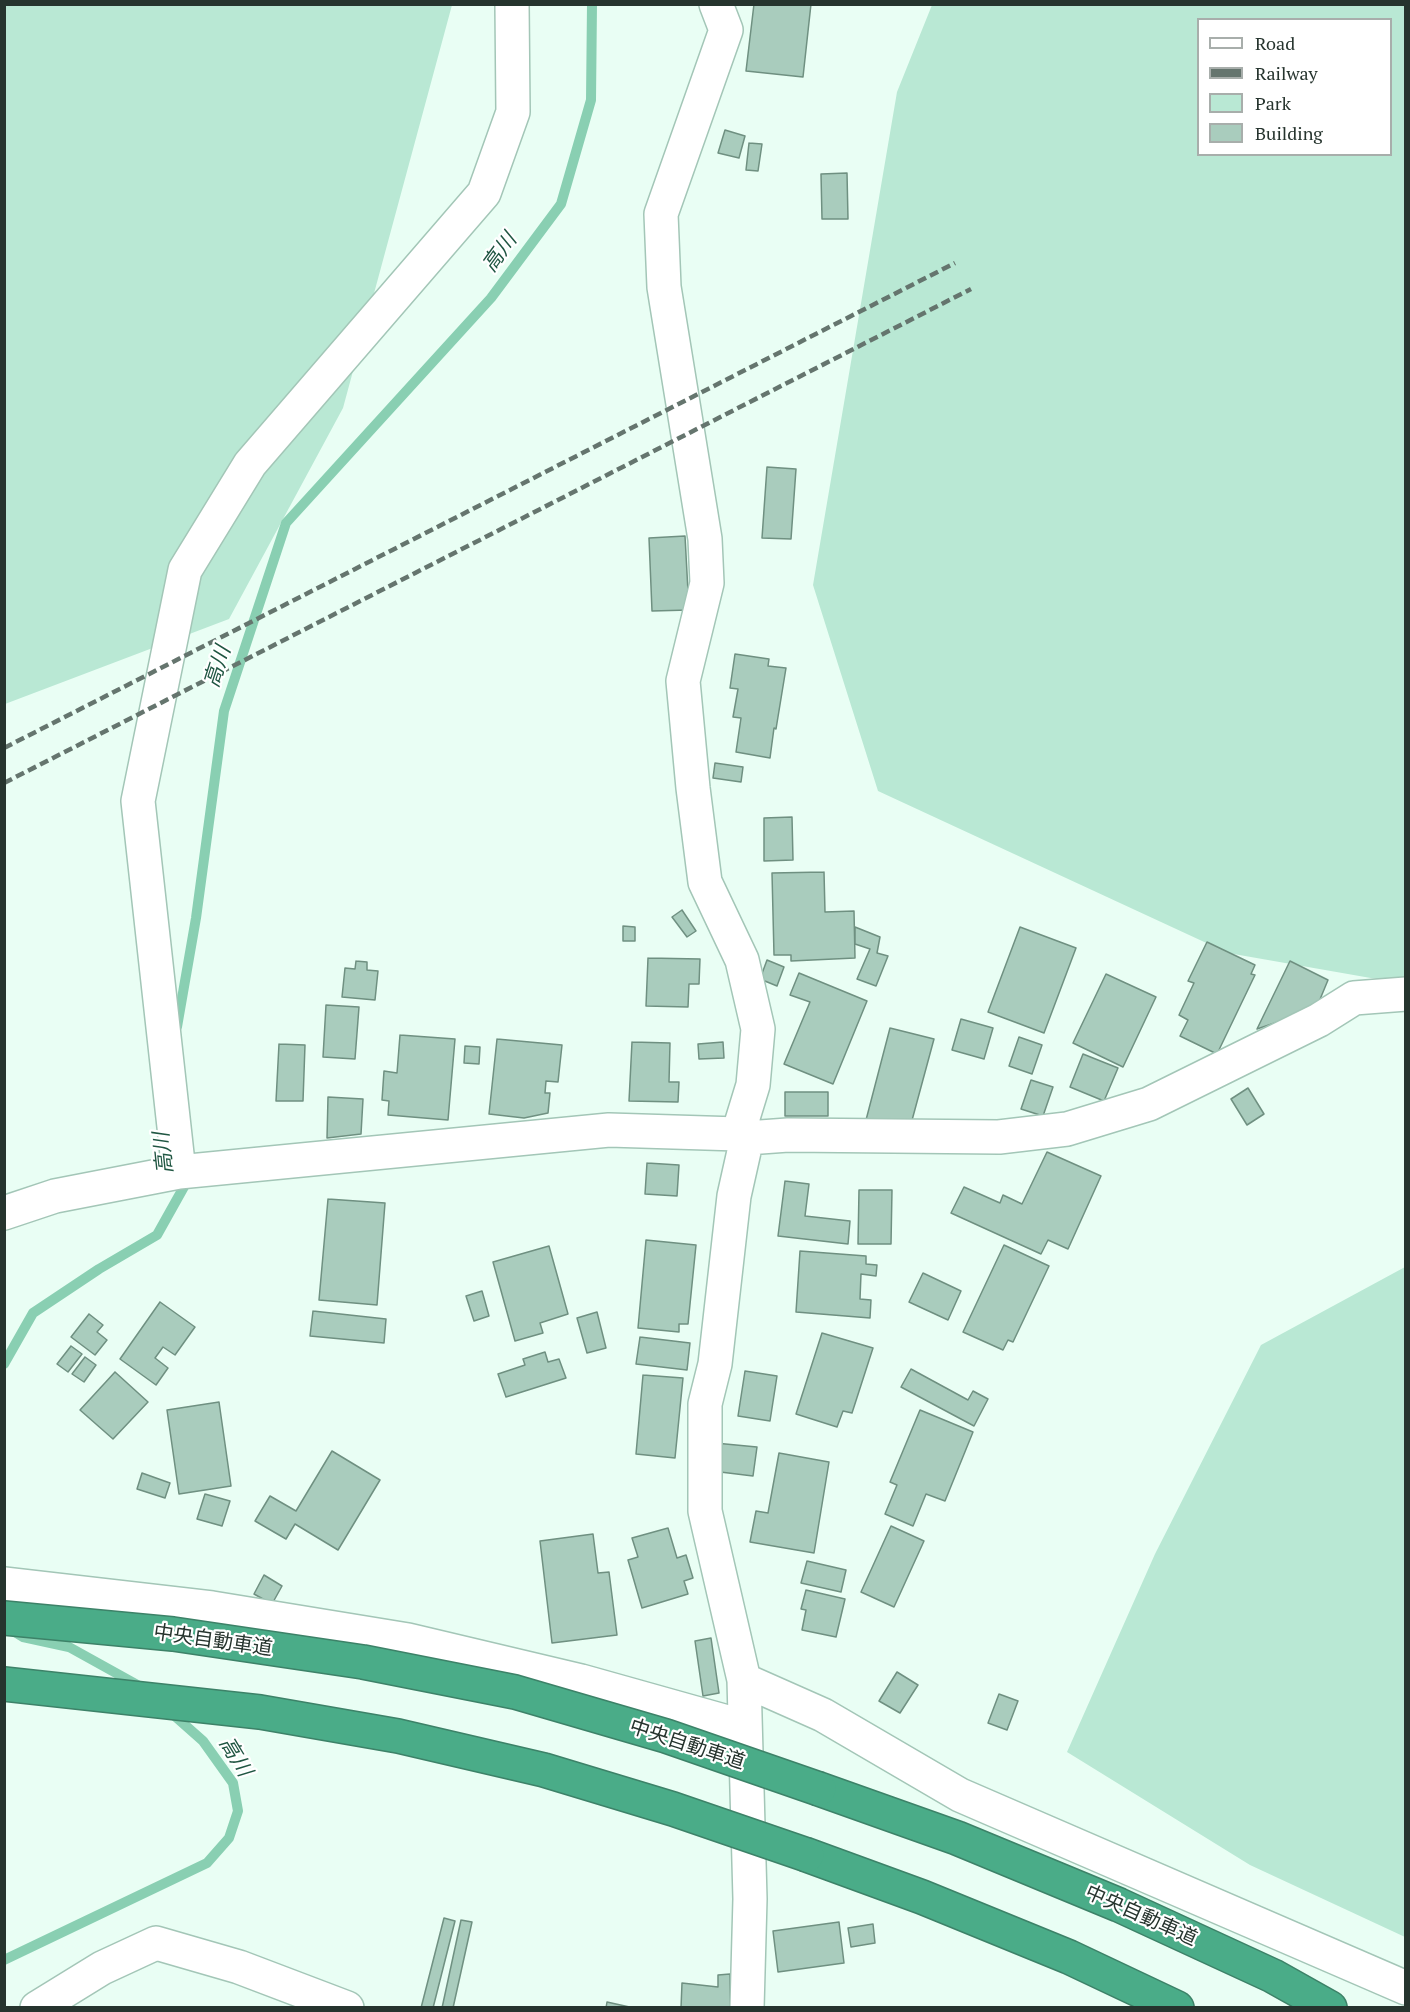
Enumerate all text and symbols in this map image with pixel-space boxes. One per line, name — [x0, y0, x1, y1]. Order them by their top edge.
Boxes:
legend — [1197, 18, 1392, 156]
text: Road — [1255, 31, 1295, 55]
text: Railway — [1255, 61, 1318, 85]
text: Park — [1255, 91, 1291, 115]
text: Building — [1255, 121, 1323, 145]
water label: 高川 — [477, 229, 523, 277]
water label: 高川 — [200, 643, 236, 691]
water label: 高川 — [149, 1131, 179, 1175]
street label: 中央自動車道 — [152, 1621, 274, 1661]
street label: 中央自動車道 — [626, 1715, 748, 1775]
water label: 高川 — [213, 1733, 257, 1781]
street label: 中央自動車道 — [1081, 1881, 1201, 1951]

